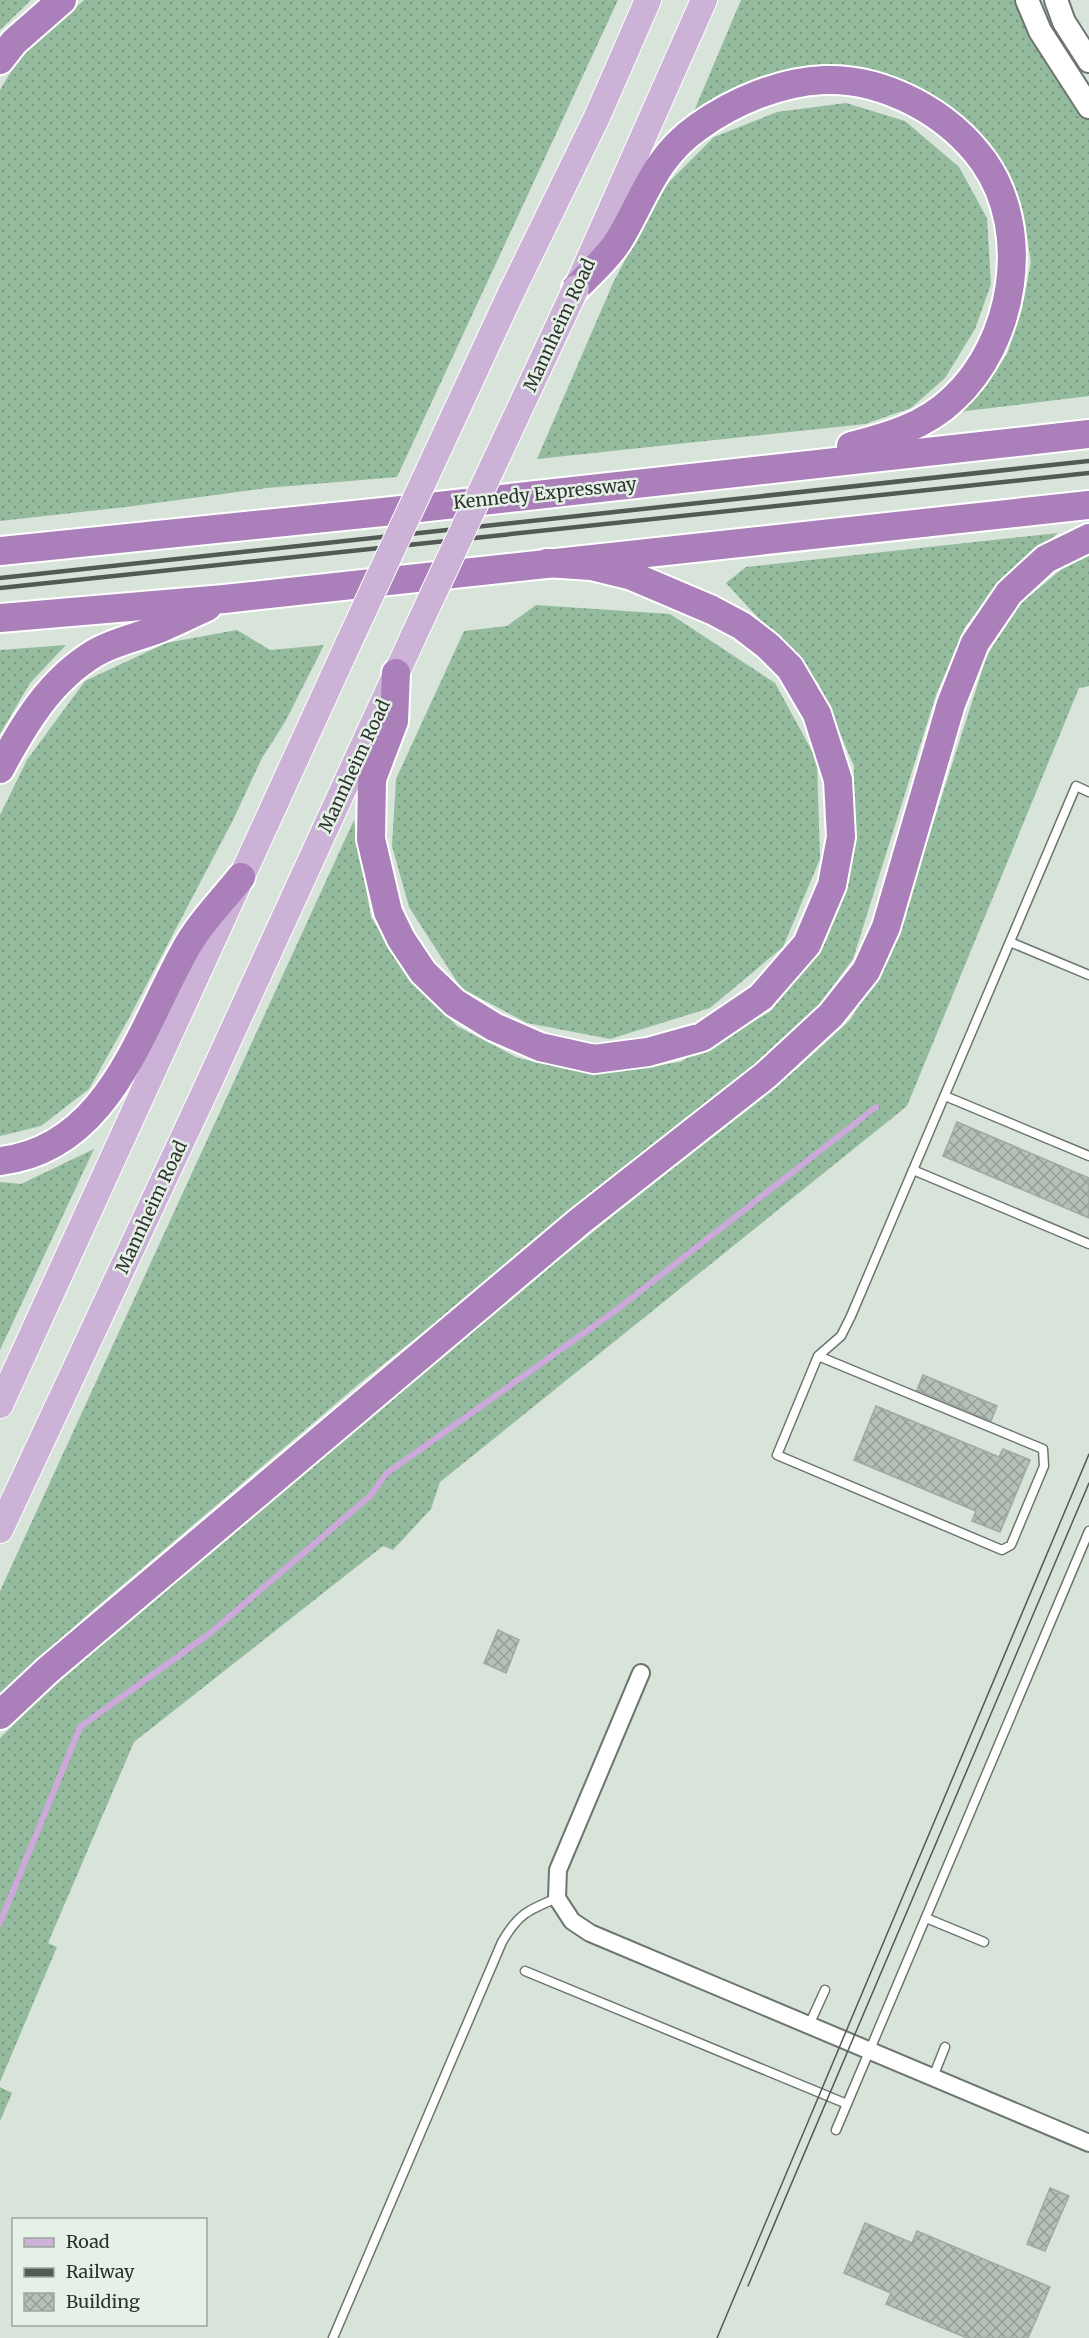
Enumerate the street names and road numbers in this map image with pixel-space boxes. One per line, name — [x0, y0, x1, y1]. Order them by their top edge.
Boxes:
street label: Mannheim Road — [518, 255, 600, 395]
street label: Kennedy Expressway — [452, 472, 638, 514]
street label: Mannheim Road — [313, 696, 395, 836]
street label: Mannheim Road — [110, 1137, 192, 1277]

